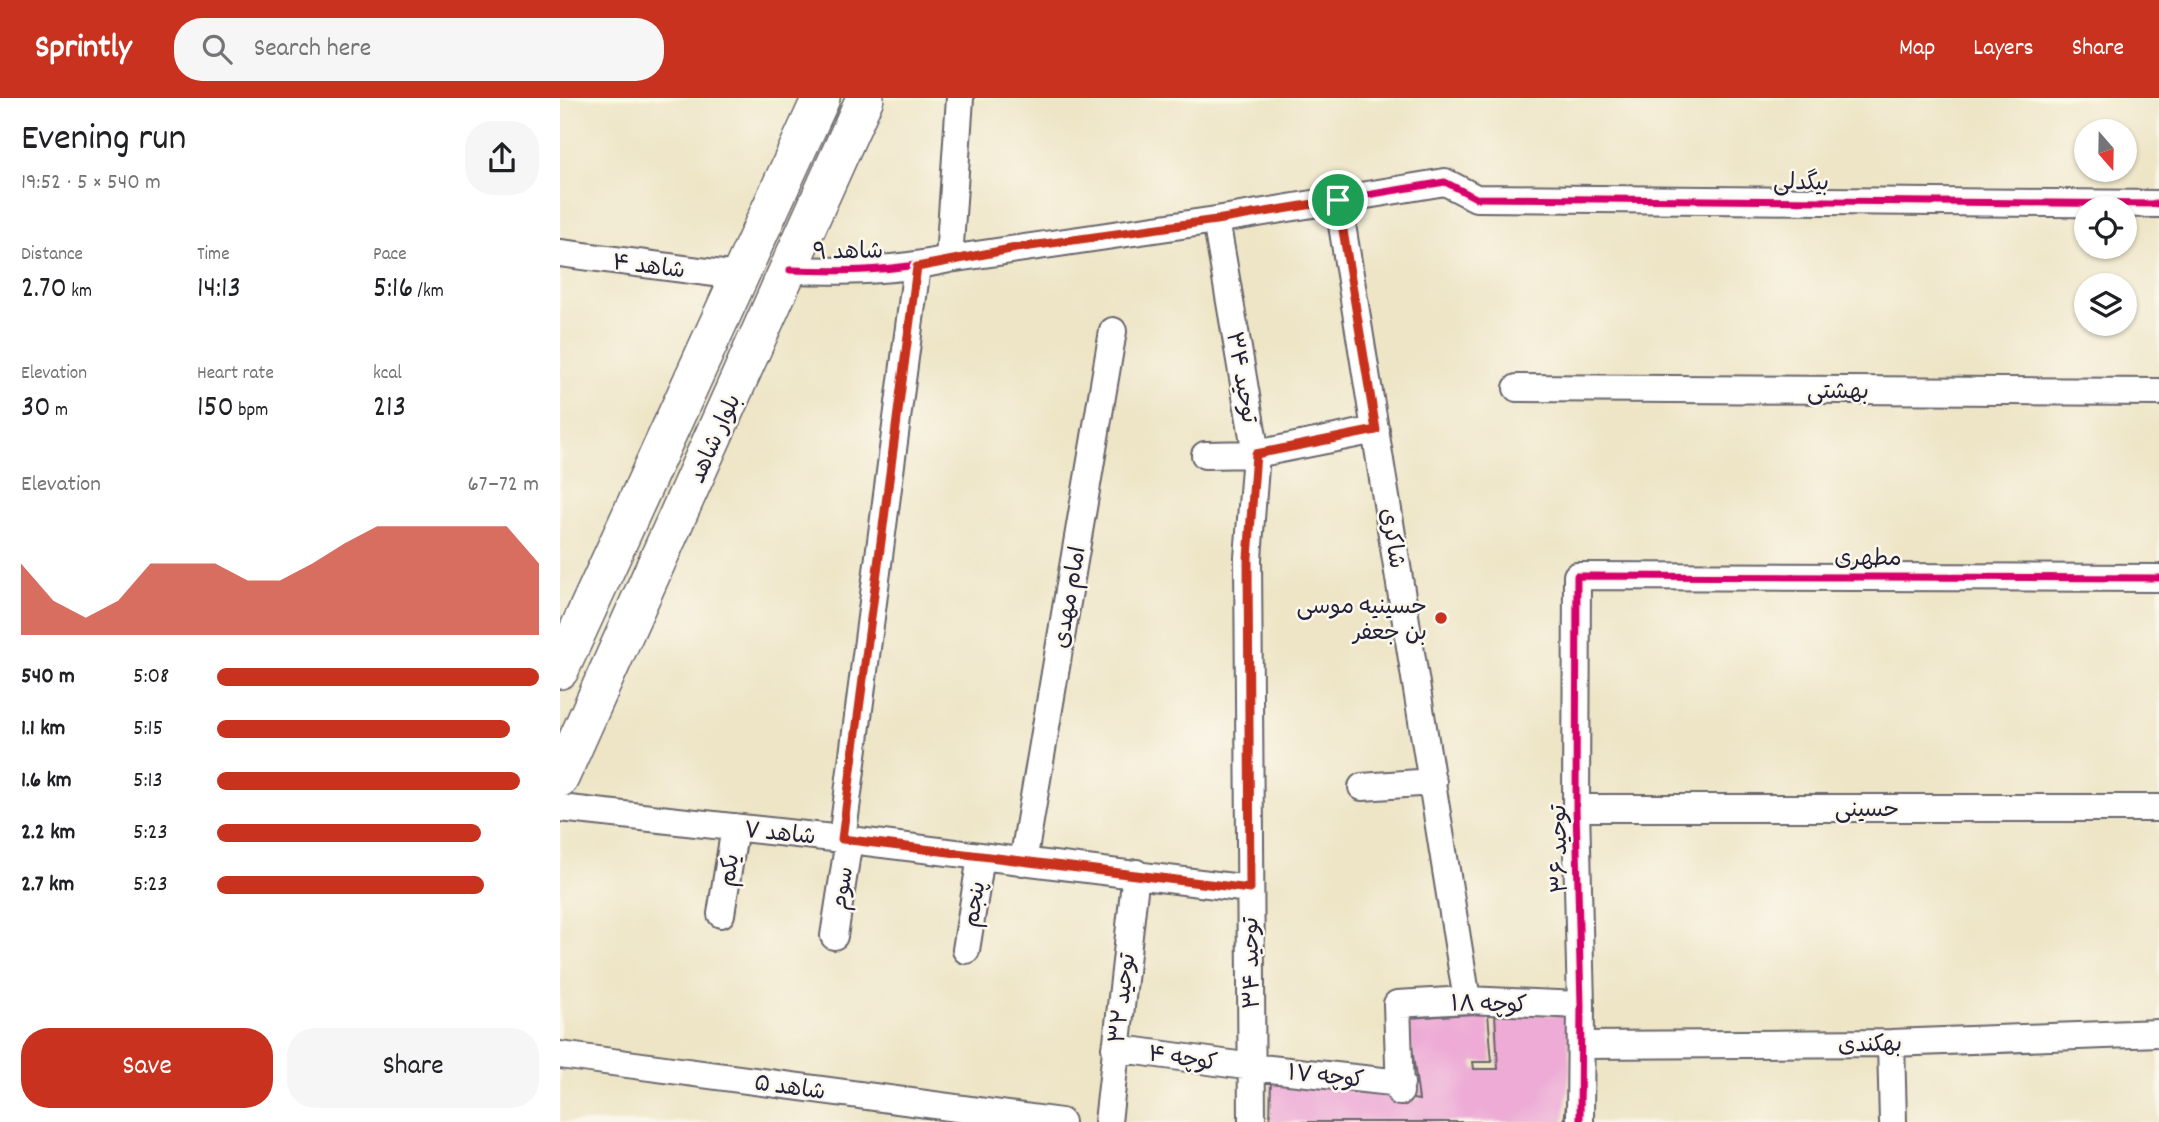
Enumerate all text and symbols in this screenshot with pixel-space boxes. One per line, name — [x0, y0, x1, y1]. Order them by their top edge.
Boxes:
search box — [174, 18, 664, 81]
text: Sprintly — [35, 26, 132, 73]
icon: search — [198, 30, 236, 68]
text: Search here — [254, 31, 371, 68]
text: Map — [1899, 32, 1935, 66]
text: Layers — [1973, 32, 2034, 66]
text: Share — [2072, 32, 2124, 66]
text: Evening run — [21, 113, 186, 168]
north arrow — [2074, 119, 2137, 182]
map controls — [2074, 119, 2137, 336]
button: share — [465, 121, 539, 195]
text: 19:52 · 5 × 540 m — [21, 167, 161, 200]
street label: بیگدلی — [1773, 168, 1829, 201]
pin — [1308, 170, 1368, 230]
icon: arrive — [1319, 181, 1357, 219]
button: locate — [2074, 196, 2137, 259]
street label: شاهد ۹ — [813, 236, 883, 271]
text: Distance — [21, 242, 83, 269]
text: Time — [197, 242, 230, 269]
text: Pace — [373, 242, 407, 269]
street label: شاهد ۴ — [610, 248, 687, 289]
text: 2.70 — [21, 269, 67, 312]
text: 14:13 — [197, 269, 241, 312]
text: 5:16 — [373, 269, 413, 312]
button: layers — [2074, 273, 2137, 336]
text: km — [67, 279, 92, 306]
text: /km — [413, 279, 444, 306]
street label: توحید ۳۴ — [1215, 329, 1264, 426]
text: Elevation — [21, 361, 87, 388]
text: Heart rate — [197, 361, 274, 388]
text: kcal — [373, 361, 402, 388]
street label: بهشتی — [1807, 377, 1869, 410]
text: 30 — [21, 388, 51, 431]
text: 150 — [197, 388, 234, 431]
text: 213 — [373, 388, 406, 431]
street label: بلوار شاهد — [683, 390, 752, 489]
text: m — [51, 398, 68, 425]
text: bpm — [234, 398, 268, 425]
text: Elevation — [21, 469, 101, 502]
text: 67–72 m — [468, 469, 539, 502]
street label: شاکری — [1369, 506, 1412, 571]
street label: امام مهدی — [1046, 544, 1097, 651]
street label: مطهری — [1834, 544, 1902, 577]
place label: حسینیه موسی بن جعفر — [1296, 592, 1427, 651]
marker: حسینیه موسی بن جعفر — [1433, 610, 1449, 626]
text: 540 m — [21, 661, 75, 694]
text: 5:08 — [133, 661, 169, 694]
text: 1.1 km — [21, 713, 65, 746]
text: 5:15 — [133, 713, 163, 746]
text: 1.6 km — [21, 765, 72, 798]
text: 5:13 — [133, 765, 163, 798]
street label: حسینی — [1835, 795, 1899, 828]
street label: توحید ۳۶ — [1544, 804, 1579, 894]
street label: شاهد ۷ — [742, 815, 817, 856]
text: 2.2 km — [21, 817, 75, 850]
text: 5:23 — [133, 817, 168, 850]
street label: یکم — [713, 852, 750, 889]
street label: سوم — [825, 864, 864, 913]
text: 2.7 km — [21, 869, 74, 902]
text: 5:23 — [133, 869, 168, 902]
street label: پنجم — [957, 879, 996, 930]
street label: توحید ۳۴ — [1236, 916, 1271, 1009]
street label: توحید ۳۲ — [1103, 951, 1146, 1045]
street label: کوچه ۱۸ — [1450, 989, 1528, 1024]
button: Save — [21, 1028, 273, 1108]
button: Share — [287, 1028, 539, 1108]
street label: بهکندی — [1838, 1029, 1902, 1064]
street label: کوچه ۴ — [1146, 1039, 1219, 1082]
street label: کوچه ۱۷ — [1286, 1058, 1366, 1099]
street label: شاهد ۵ — [752, 1068, 827, 1111]

